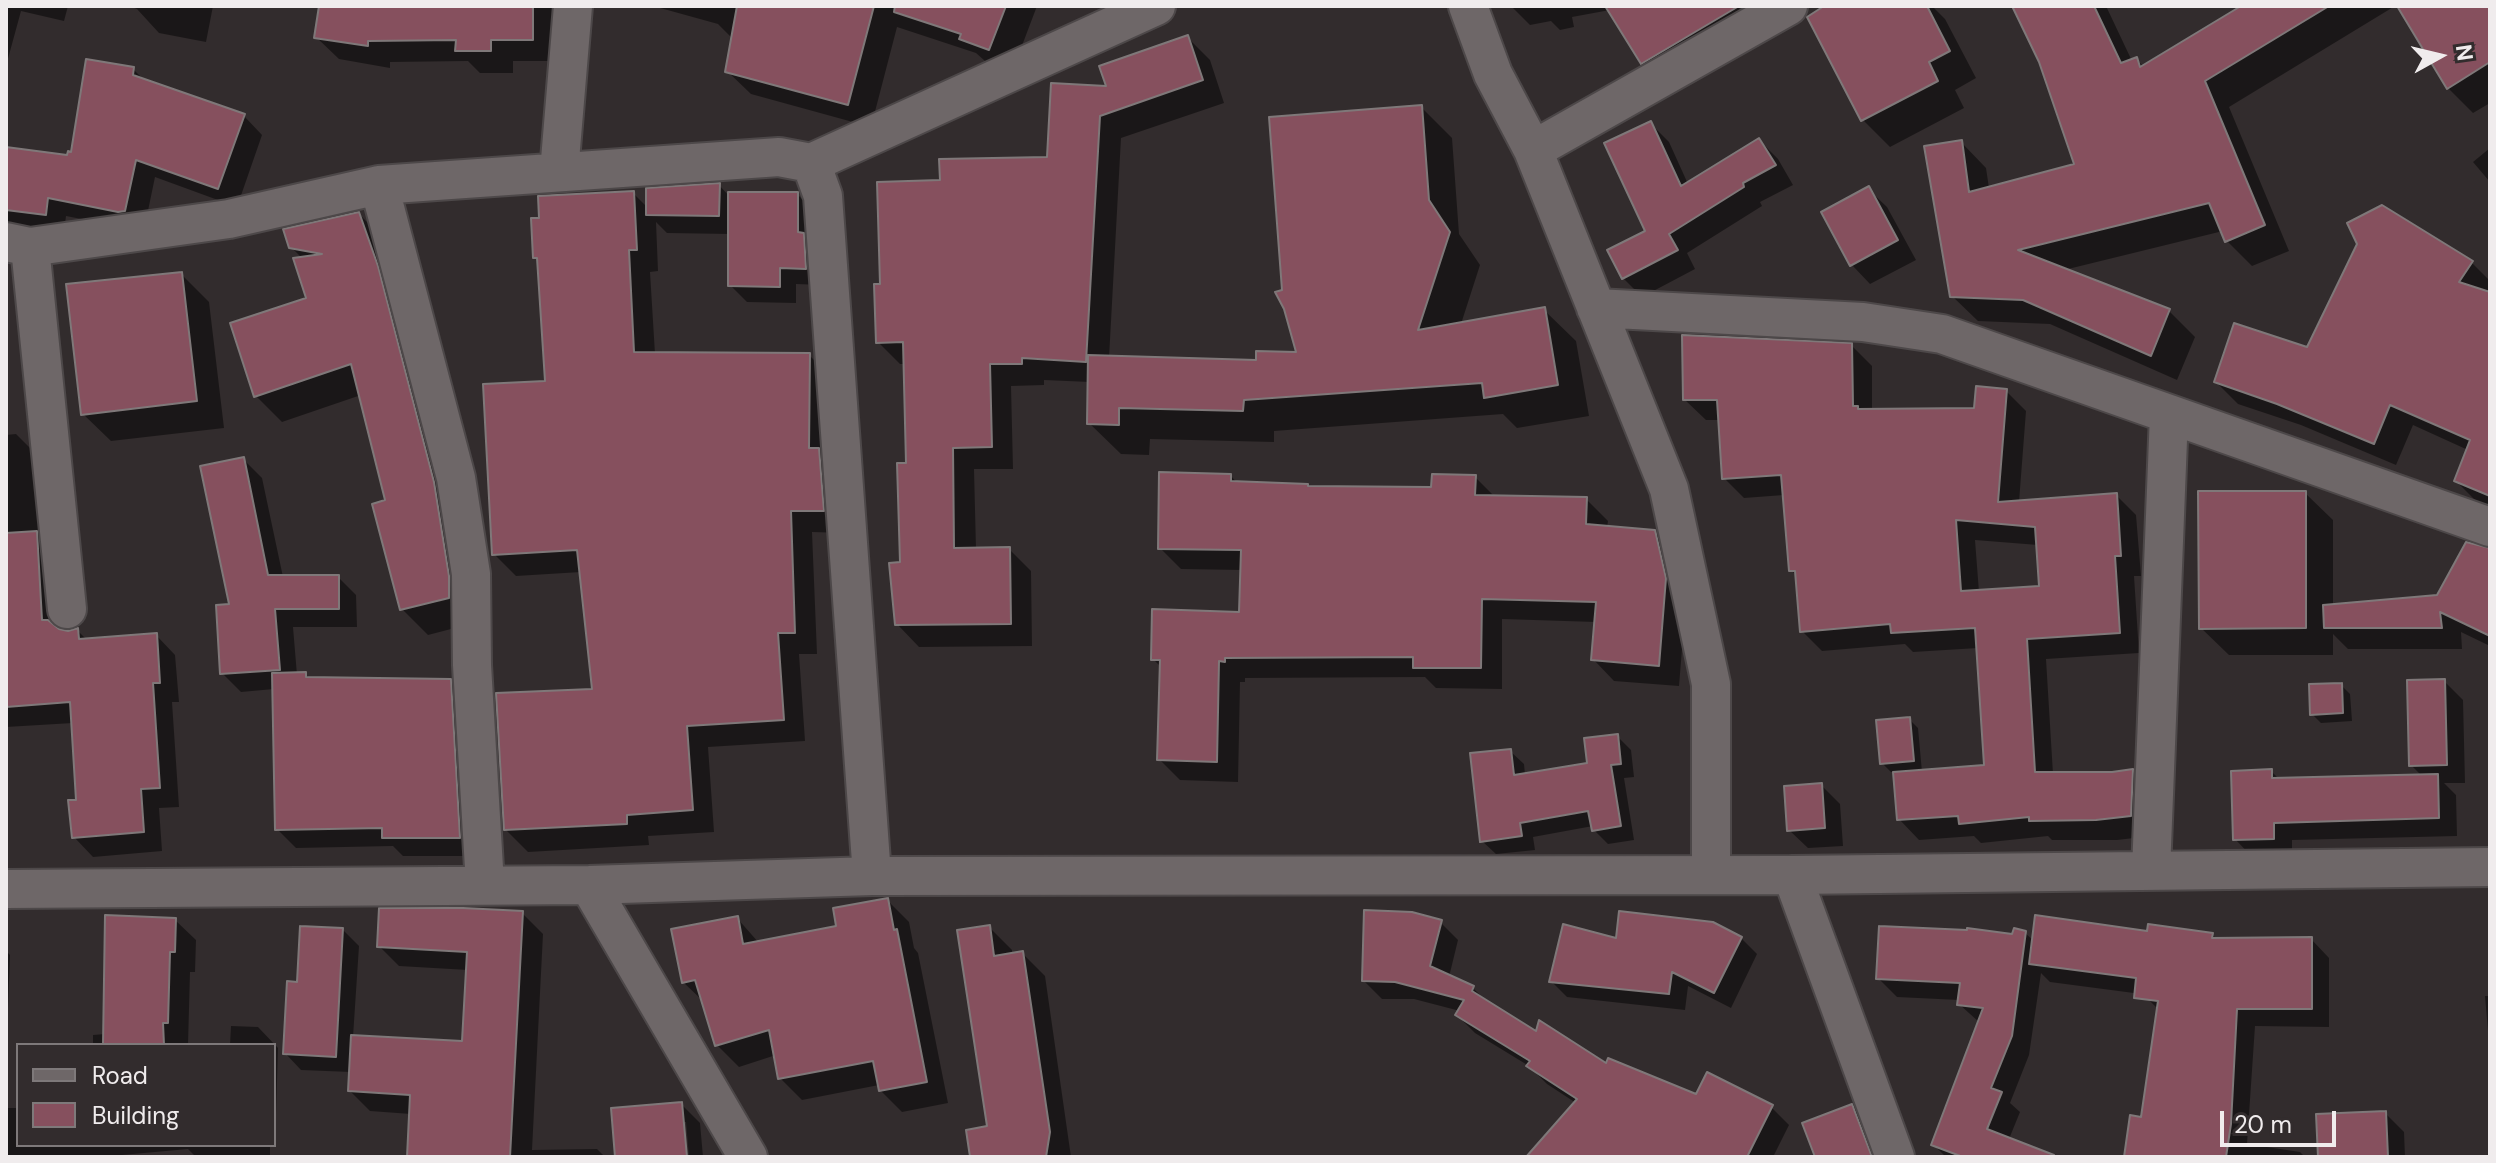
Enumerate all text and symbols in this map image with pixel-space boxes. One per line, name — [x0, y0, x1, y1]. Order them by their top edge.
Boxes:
north arrow — [2400, 16, 2480, 96]
text: N — [2449, 43, 2480, 63]
legend — [16, 1043, 276, 1147]
text: Road — [92, 1060, 148, 1091]
scale bar — [2224, 1095, 2340, 1145]
text: Building — [92, 1100, 179, 1131]
text: 20 m — [2234, 1109, 2292, 1140]

